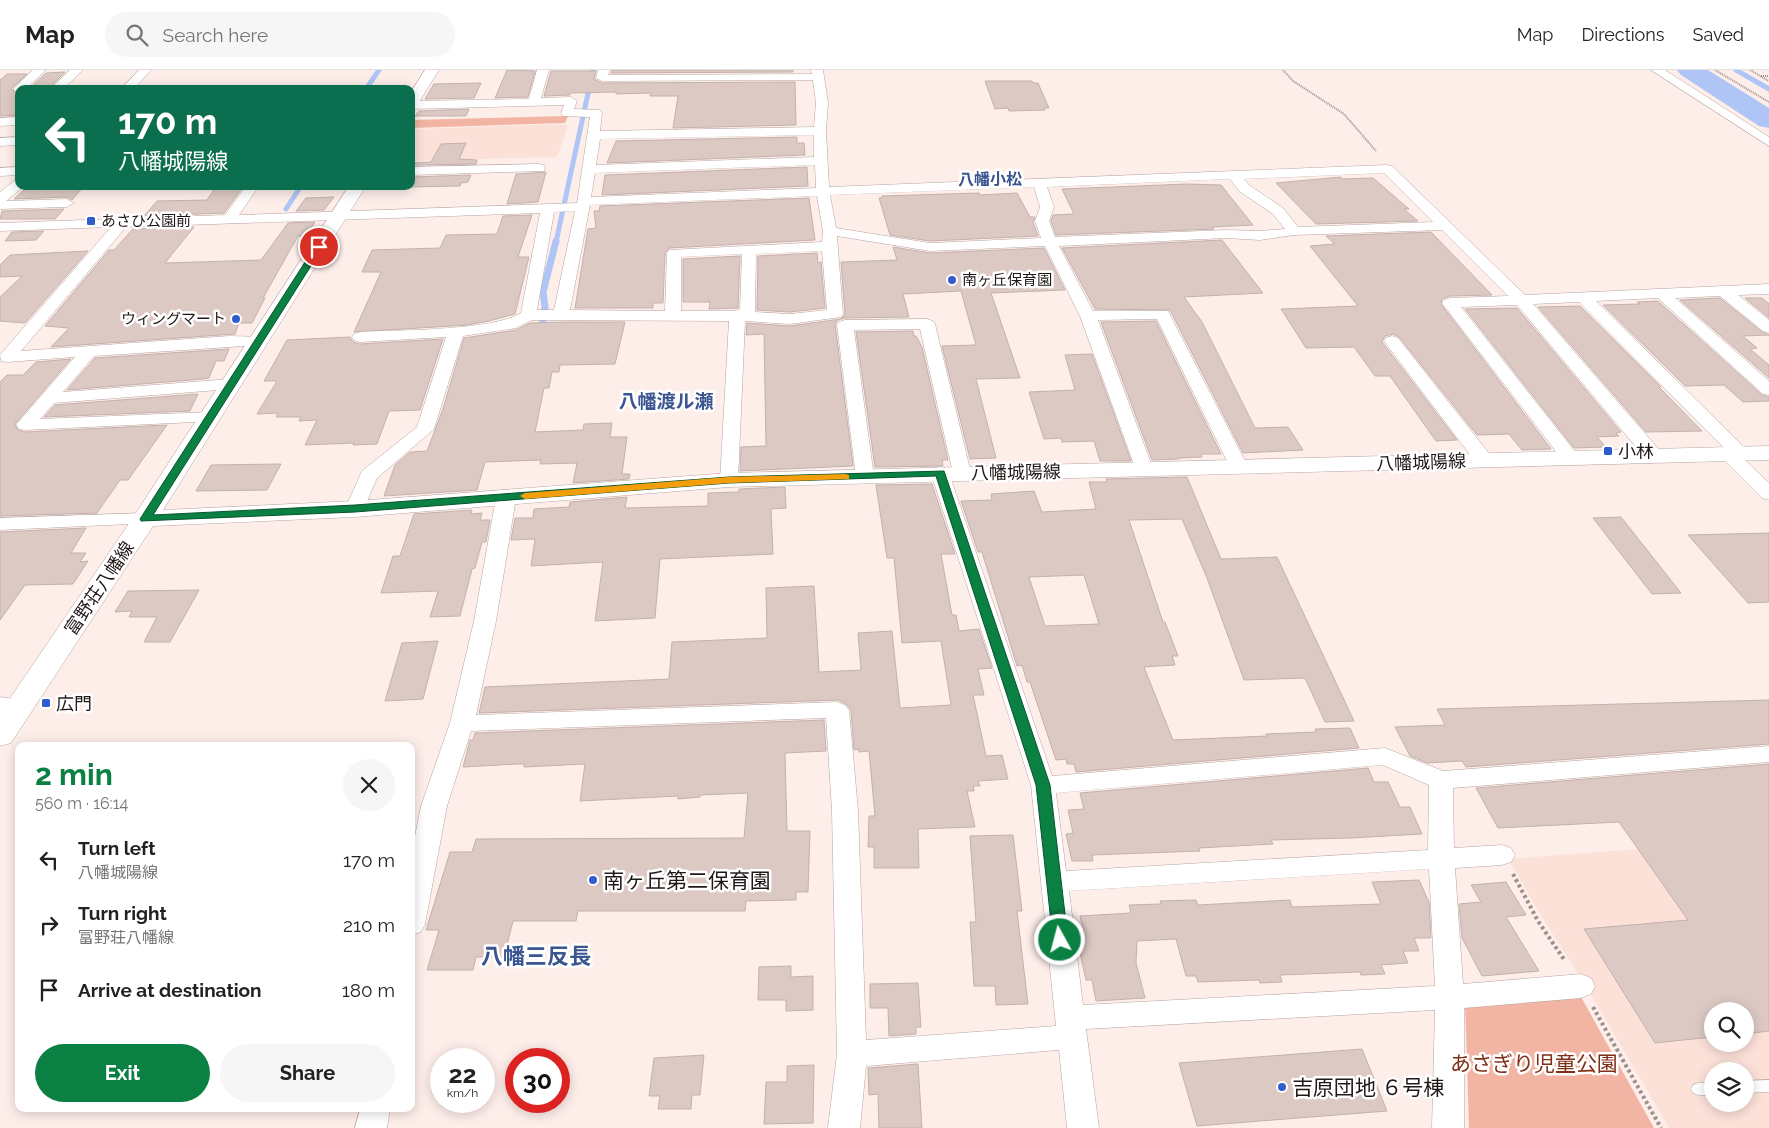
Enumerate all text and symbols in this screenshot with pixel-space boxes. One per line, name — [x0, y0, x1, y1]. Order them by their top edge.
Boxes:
search box — [105, 12, 455, 57]
text: Map — [25, 20, 75, 49]
icon: search — [123, 21, 151, 49]
text: Search here — [163, 24, 268, 46]
text: Map — [1517, 24, 1553, 45]
text: Directions — [1581, 24, 1665, 45]
text: Saved — [1693, 24, 1744, 45]
text: 170 m — [118, 101, 217, 142]
icon: left — [35, 105, 100, 170]
text: 八幡城陽線 — [118, 148, 228, 174]
district label: 八幡小松 — [958, 170, 1022, 189]
place label: あさひ公園前 — [101, 212, 191, 230]
marker: あさひ公園前 — [85, 215, 97, 227]
pin — [298, 226, 340, 268]
icon: arrive — [305, 233, 333, 261]
place label: 南ヶ丘保育園 — [962, 271, 1052, 289]
marker: 南ヶ丘保育園 — [946, 274, 958, 286]
place label: ウィングマート — [121, 310, 226, 328]
marker: ウィングマート — [230, 313, 242, 325]
district label: 八幡渡ル瀬 — [618, 390, 714, 412]
place label: 小林 — [1618, 441, 1654, 462]
marker: 小林 — [1602, 445, 1614, 457]
street label: 八幡城陽線 — [1376, 450, 1466, 474]
street label: 八幡城陽線 — [971, 461, 1061, 483]
street label: 富野荘八幡線 — [60, 537, 138, 639]
place label: 広門 — [56, 693, 92, 714]
marker: 広門 — [40, 697, 52, 709]
text: 2 min — [35, 757, 113, 792]
button: close — [343, 759, 395, 811]
text: 560 m · 16:14 — [35, 794, 128, 813]
text: Turn left — [78, 837, 155, 859]
icon: left — [35, 846, 63, 874]
text: 170 m — [343, 849, 395, 871]
text: 八幡城陽線 — [78, 863, 158, 882]
place label: 南ヶ丘第二保育園 — [603, 868, 771, 893]
marker: 南ヶ丘第二保育園 — [587, 874, 599, 886]
text: Turn right — [78, 902, 167, 924]
icon: right — [35, 911, 63, 939]
position arrow — [1033, 913, 1085, 965]
text: 210 m — [343, 914, 395, 936]
text: 富野荘八幡線 — [78, 928, 174, 947]
district label: 八幡三反長 — [481, 943, 591, 969]
icon: arrive — [35, 976, 63, 1004]
text: Arrive at destination — [78, 979, 262, 1001]
text: 180 m — [342, 979, 395, 1001]
map controls — [1704, 1002, 1754, 1112]
button: search — [1704, 1002, 1754, 1052]
button: Exit — [35, 1044, 210, 1102]
button: Share — [220, 1044, 395, 1102]
speed limit sign: 30 — [505, 1048, 570, 1113]
park label: あさぎり児童公園 — [1450, 1051, 1618, 1076]
text: 22 — [448, 1059, 477, 1089]
button: layers — [1704, 1062, 1754, 1112]
place label: 吉原団地 ６号棟 — [1292, 1075, 1444, 1100]
marker: 吉原団地 ６号棟 — [1276, 1081, 1288, 1093]
text: km/h — [447, 1086, 478, 1100]

